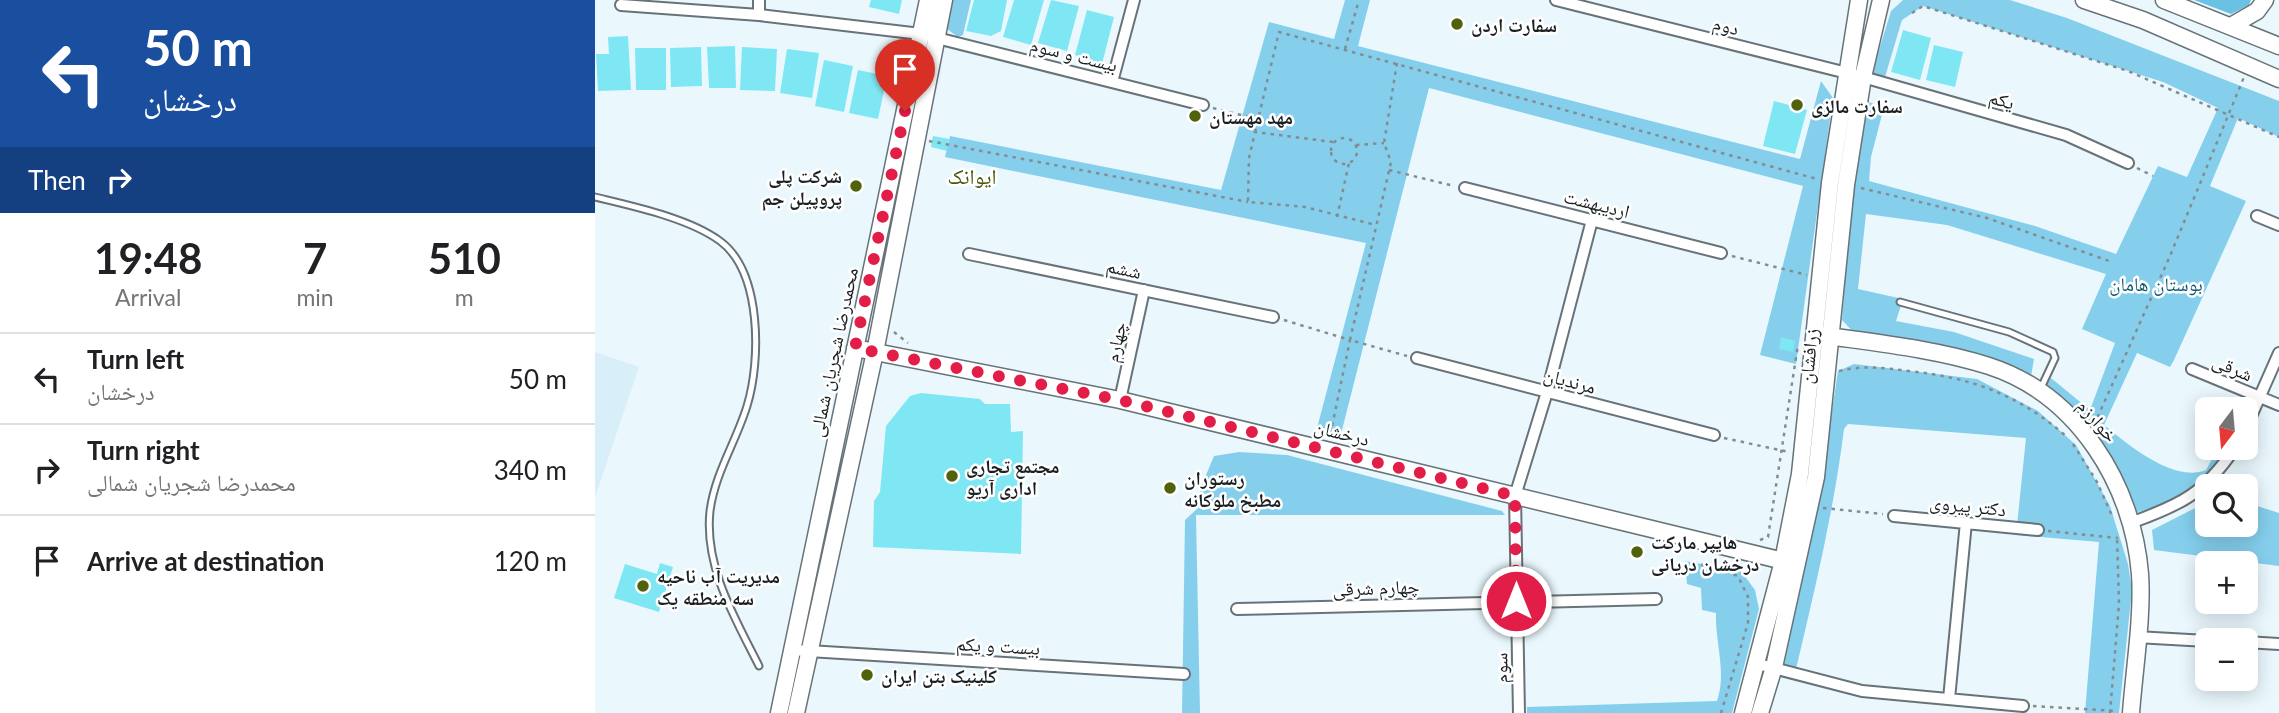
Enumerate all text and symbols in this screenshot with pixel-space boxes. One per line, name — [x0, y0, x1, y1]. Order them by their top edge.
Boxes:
street label: دوم — [1710, 11, 1742, 42]
place label: سفارت اردن — [1471, 13, 1557, 37]
marker: سفارت اردن — [1449, 16, 1465, 32]
text: 50 m — [143, 18, 253, 76]
icon: left — [28, 28, 119, 119]
street label: بیست و سوم — [1027, 32, 1120, 79]
pin — [875, 39, 935, 111]
icon: arrive — [886, 50, 924, 88]
text: درخشان — [143, 79, 237, 118]
street label: یکم — [1986, 84, 2017, 115]
place label: سفارت مالزی — [1811, 94, 1903, 118]
marker: سفارت مالزی — [1789, 97, 1805, 113]
place label: مهد مهستان — [1209, 105, 1293, 129]
marker: مهد مهستان — [1187, 108, 1203, 124]
icon: right — [100, 161, 138, 199]
district label: ایوانک — [947, 163, 997, 188]
text: Then — [28, 164, 86, 196]
place label: شرکت پلی پروپیلن جم — [762, 164, 842, 211]
marker: شرکت پلی پروپیلن جم — [848, 178, 864, 194]
street label: اردیبهشت — [1561, 184, 1632, 223]
text: 19:48 — [94, 233, 202, 283]
text: 7 — [303, 233, 327, 283]
text: 510 — [428, 233, 501, 283]
street label: ششم — [1104, 253, 1144, 285]
street label: محمدرضا شجریان شمالی — [804, 265, 863, 439]
park label: بوستان هامان — [2109, 272, 2203, 296]
text: Arrival — [115, 283, 181, 311]
text: min — [296, 283, 334, 311]
text: m — [455, 283, 474, 311]
street label: چهارم — [1100, 320, 1133, 365]
street label: زرافشان — [1794, 327, 1823, 385]
text: Turn left — [87, 343, 184, 375]
street label: شرقی — [2209, 348, 2256, 387]
icon: left — [28, 360, 66, 398]
street label: مرنديان — [1541, 362, 1599, 399]
text: 50 m — [509, 363, 567, 395]
text: درخشان — [87, 377, 155, 405]
street label: خوارزم — [2071, 394, 2123, 448]
north arrow — [2195, 397, 2257, 460]
map controls — [2195, 397, 2258, 691]
street label: درخشان — [1312, 414, 1372, 451]
text: Turn right — [87, 434, 200, 466]
icon: right — [28, 451, 66, 489]
text: 340 m — [494, 454, 567, 486]
place label: مجتمع تجاری اداری آريو — [966, 454, 1060, 500]
place label: رستوران مطبخ ملوکانه — [1184, 466, 1281, 513]
text: محمدرضا شجریان شمالی — [87, 468, 296, 496]
marker: مجتمع تجاری اداری آريو — [944, 468, 960, 484]
button: search — [2195, 474, 2258, 537]
marker: رستوران مطبخ ملوکانه — [1162, 480, 1178, 496]
street label: دکتر پیروی — [1928, 490, 2008, 522]
place label: هایپر مارکت درخشان دریانی — [1651, 530, 1759, 576]
icon: arrive — [28, 542, 66, 580]
marker: هایپر مارکت درخشان دریانی — [1629, 544, 1645, 560]
text: Arrive at destination — [87, 545, 324, 577]
text: 120 m — [494, 545, 567, 577]
button: + — [2195, 551, 2258, 614]
place label: مدیریت آب ناحیه سه منطقه یک — [657, 564, 780, 609]
position arrow — [1479, 564, 1553, 638]
street label: چهارم شرقی — [1332, 574, 1420, 603]
marker: مدیریت آب ناحیه سه منطقه یک — [635, 578, 651, 594]
button: − — [2195, 628, 2258, 691]
street label: بیست و یکم — [955, 631, 1041, 661]
street label: سوم — [1488, 652, 1515, 684]
place label: کلینیک بتن ایران — [881, 664, 997, 688]
marker: کلینیک بتن ایران — [859, 667, 875, 683]

